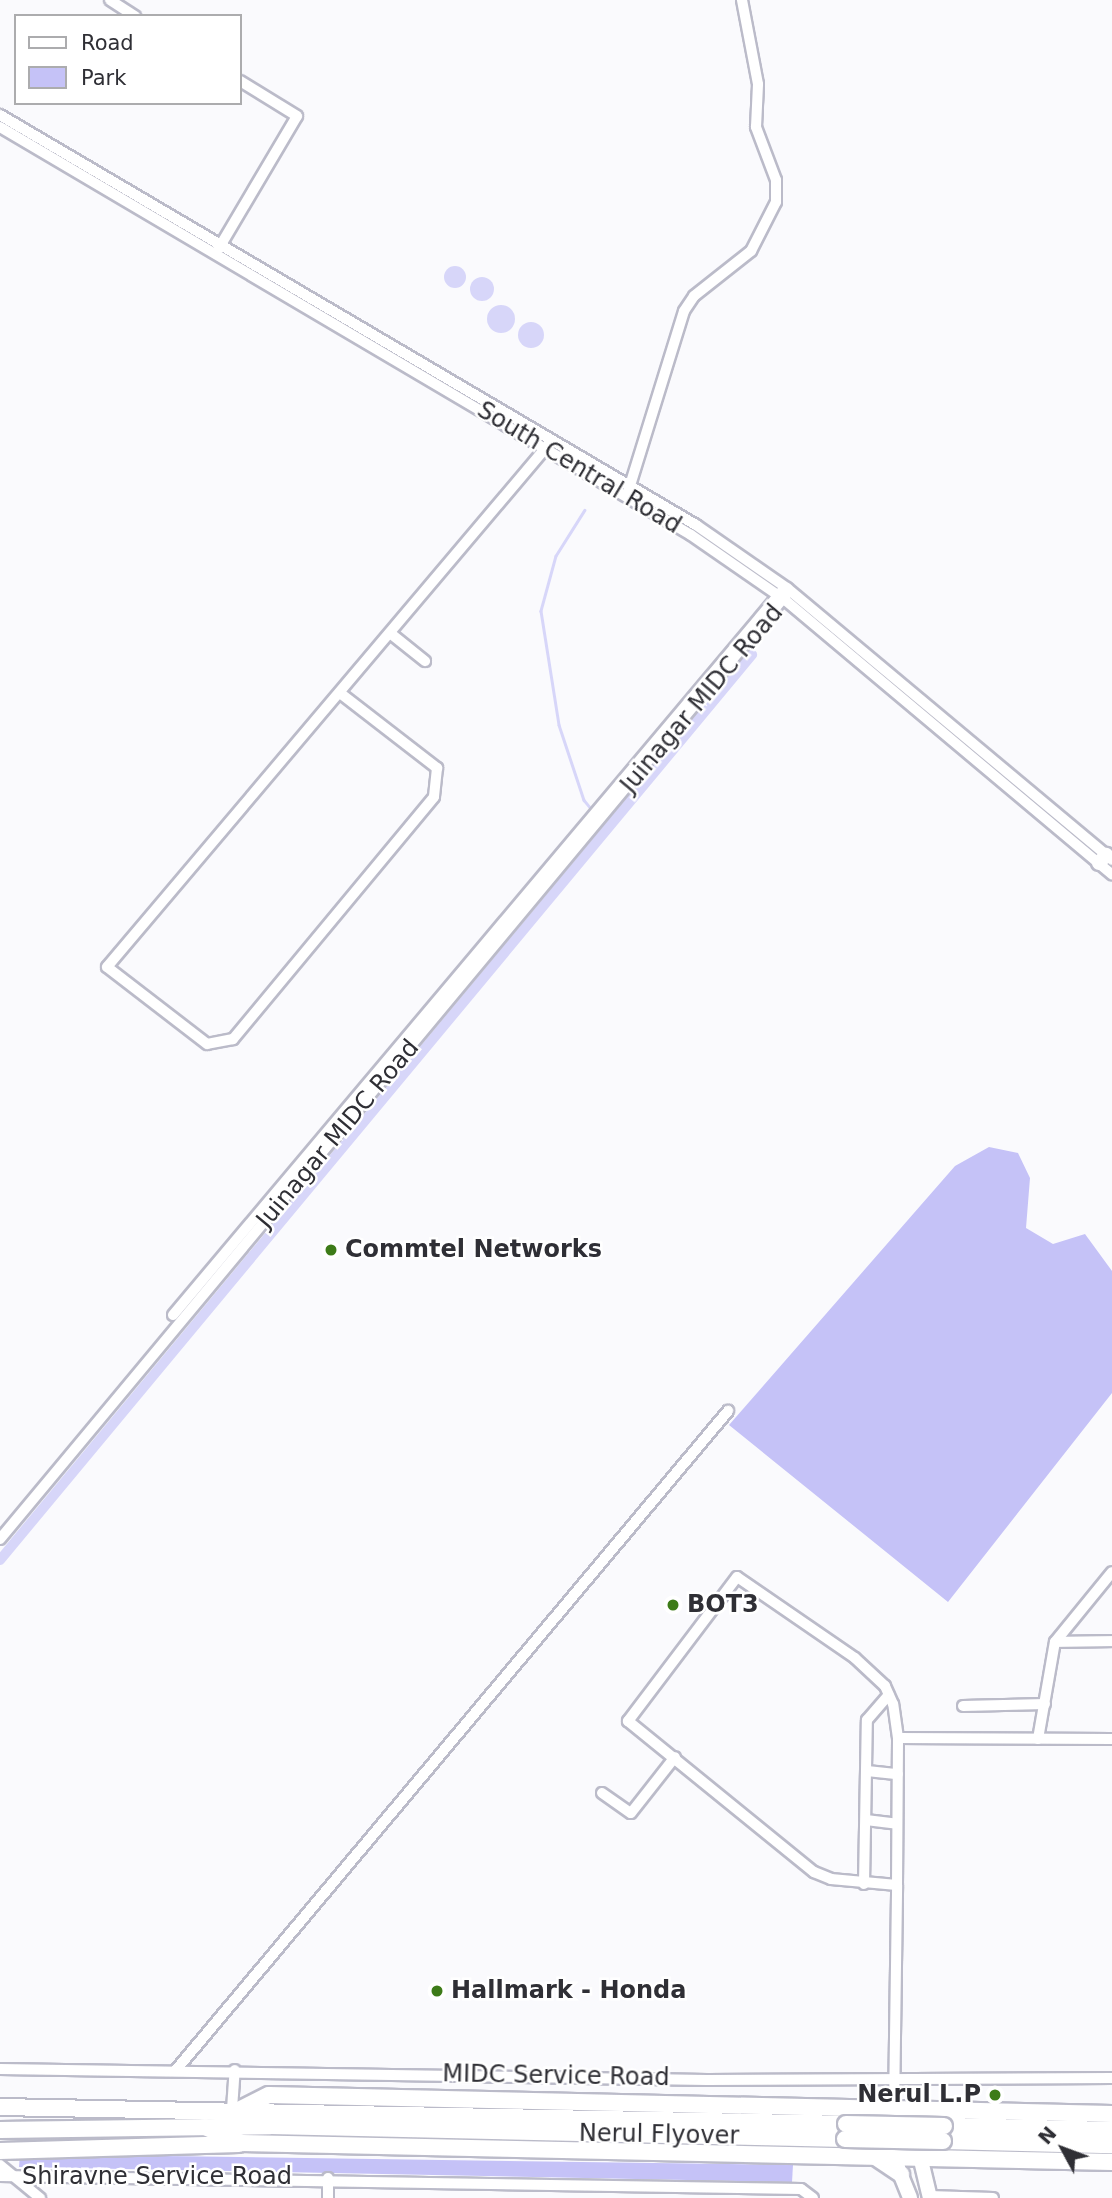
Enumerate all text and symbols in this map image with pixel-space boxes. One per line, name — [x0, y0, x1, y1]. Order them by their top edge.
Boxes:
legend — [14, 14, 242, 105]
text: Road — [81, 31, 134, 55]
text: Park — [81, 66, 126, 90]
street label: South Central Road — [472, 396, 686, 540]
street label: Juinagar MIDC Road — [615, 599, 789, 799]
street label: Juinagar MIDC Road — [251, 1034, 425, 1234]
place label: Commtel Networks — [345, 1236, 602, 1264]
marker: Commtel Networks — [323, 1242, 339, 1258]
place label: BOT3 — [687, 1591, 759, 1619]
marker: BOT3 — [665, 1597, 681, 1613]
place label: Hallmark - Honda — [451, 1977, 686, 2005]
marker: Hallmark - Honda — [429, 1983, 445, 1999]
street label: MIDC Service Road — [442, 2060, 670, 2092]
place label: Nerul L.P — [857, 2081, 981, 2109]
marker: Nerul L.P — [987, 2087, 1003, 2103]
north arrow — [1028, 2114, 1098, 2184]
street label: Nerul Flyover — [579, 2119, 739, 2151]
text: N — [1034, 2122, 1061, 2148]
street label: Shiravne Service Road — [22, 2163, 292, 2191]

